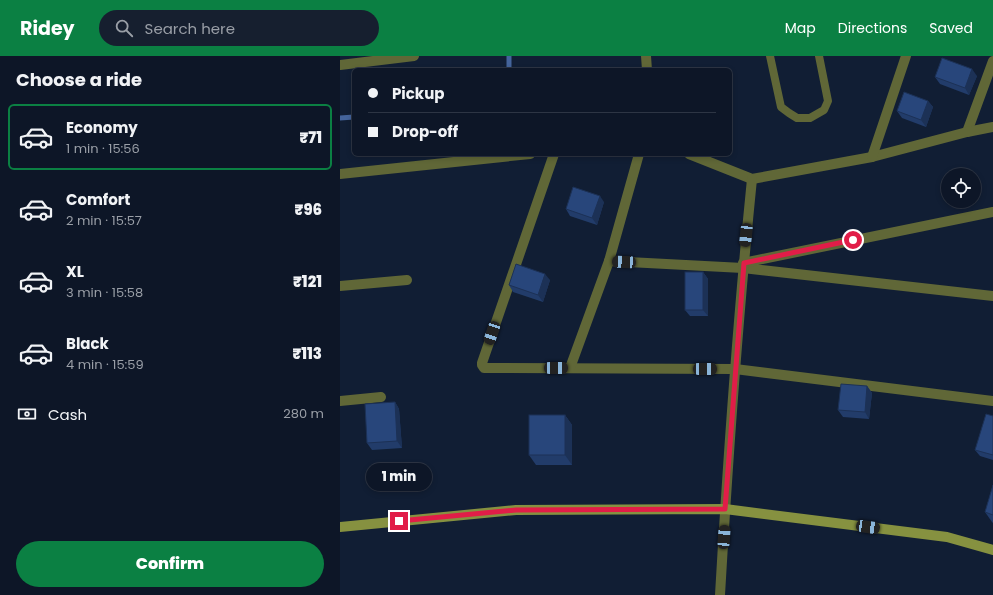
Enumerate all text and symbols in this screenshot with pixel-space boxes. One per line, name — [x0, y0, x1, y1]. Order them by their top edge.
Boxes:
search box — [99, 10, 379, 46]
text: Ridey — [20, 15, 75, 42]
icon: search — [113, 17, 135, 39]
text: Search here — [145, 18, 235, 39]
text: Map — [785, 18, 816, 38]
text: Directions — [838, 18, 907, 38]
text: Saved — [929, 18, 973, 38]
text: Choose a ride — [16, 67, 142, 92]
text: Pickup — [392, 83, 444, 104]
text: Economy — [66, 117, 138, 138]
icon: car — [18, 119, 54, 155]
text: Drop-off — [392, 121, 458, 142]
text: ₹71 — [300, 127, 322, 148]
text: 1 min · 15:56 — [66, 139, 140, 158]
map controls — [941, 168, 981, 208]
button: locate — [941, 168, 981, 208]
text: Comfort — [66, 189, 130, 210]
icon: car — [18, 191, 54, 227]
text: ₹96 — [295, 199, 322, 220]
text: 2 min · 15:57 — [66, 211, 142, 230]
car — [739, 222, 753, 248]
route start — [844, 231, 862, 249]
car — [612, 255, 636, 269]
text: XL — [66, 261, 84, 282]
icon: car — [18, 263, 54, 299]
text: ₹121 — [293, 271, 322, 292]
text: 3 min · 15:58 — [66, 283, 143, 302]
car — [482, 320, 502, 346]
text: Black — [66, 333, 109, 354]
icon: car — [18, 335, 54, 371]
text: ₹113 — [292, 343, 322, 364]
text: 4 min · 15:59 — [66, 355, 144, 374]
car — [544, 362, 568, 374]
car — [693, 363, 717, 375]
icon: cash — [16, 403, 38, 425]
text: Cash — [48, 404, 87, 425]
text: 280 m — [283, 404, 324, 423]
callout: 1 min — [366, 463, 432, 491]
text: 1 min — [382, 467, 416, 486]
route end — [390, 512, 408, 530]
car — [855, 519, 881, 535]
car — [717, 525, 731, 549]
button: Confirm — [16, 541, 324, 587]

